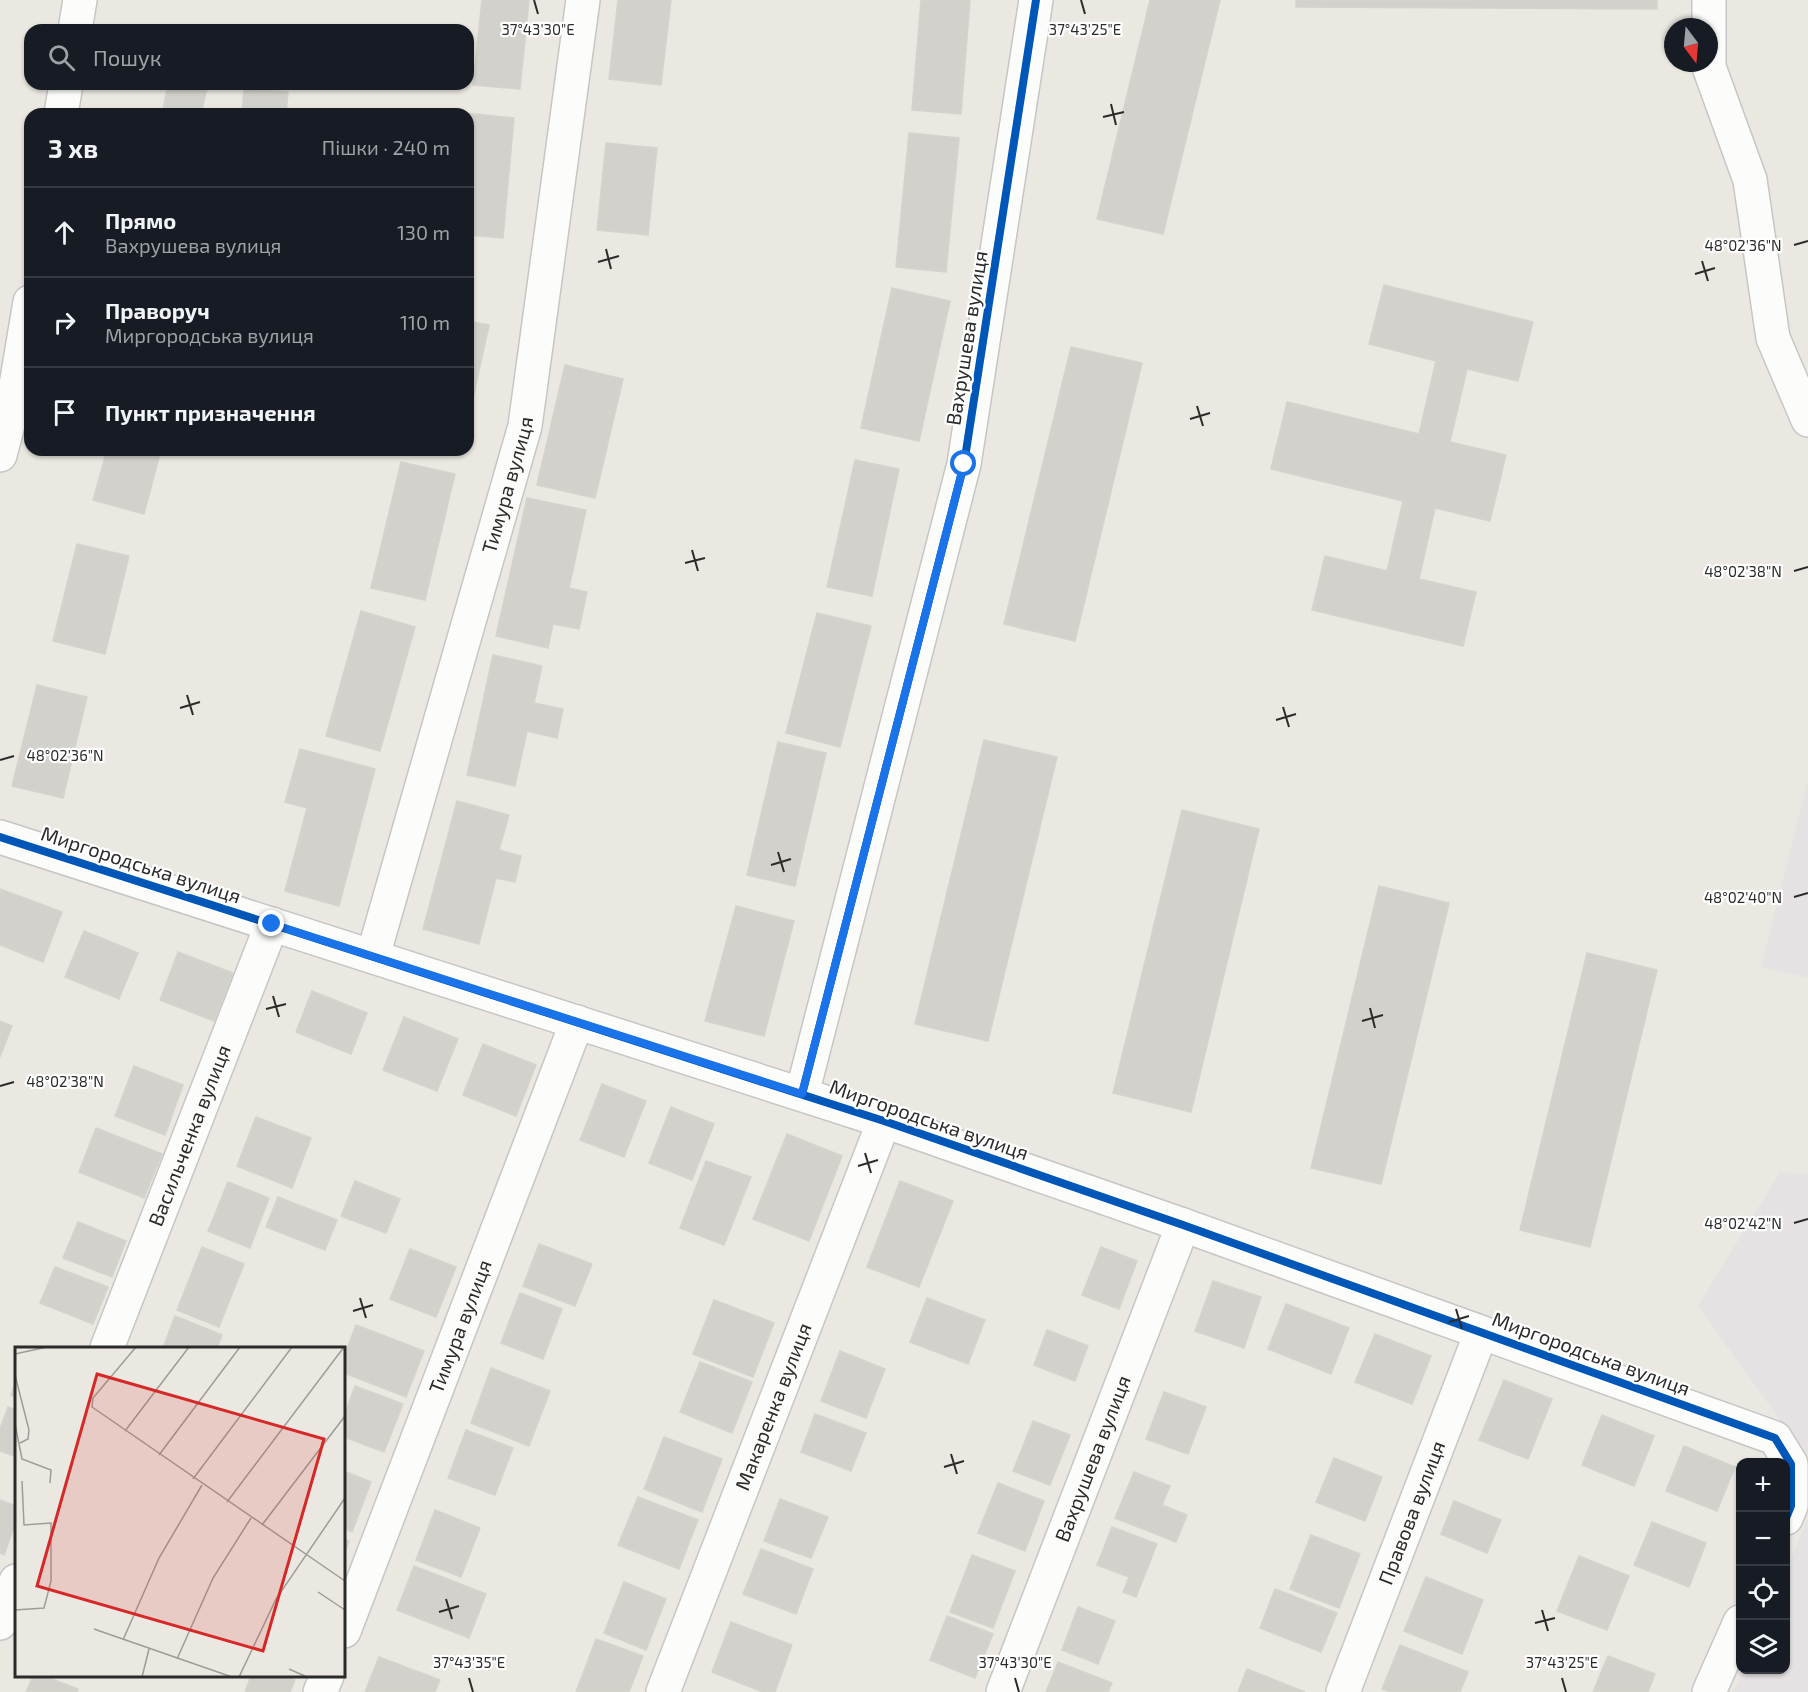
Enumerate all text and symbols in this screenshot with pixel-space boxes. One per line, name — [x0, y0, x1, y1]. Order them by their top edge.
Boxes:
north arrow — [1664, 18, 1718, 72]
text: 37°43'30"E — [501, 20, 575, 38]
text: 37°43'25"E — [1049, 20, 1121, 38]
search box — [24, 24, 474, 90]
icon: search — [45, 41, 78, 74]
text: Пошук — [93, 44, 162, 70]
text: 3 хв — [48, 132, 98, 163]
text: Пішки · 240 m — [322, 135, 450, 159]
text: Прямо — [105, 207, 176, 233]
icon: ahead — [48, 216, 81, 249]
text: 130 m — [397, 220, 450, 244]
text: Вахрушева вулиця — [105, 233, 281, 257]
text: 48°02'36"N — [1704, 236, 1782, 254]
street label: Вахрушева вулиця — [940, 249, 993, 427]
text: Праворуч — [105, 297, 210, 323]
icon: right — [48, 306, 81, 339]
text: 110 m — [400, 310, 450, 334]
text: Миргородська вулиця — [105, 323, 314, 347]
icon: arrive — [48, 396, 81, 429]
text: Пункт призначення — [105, 399, 316, 425]
street label: Тимура вулиця — [476, 415, 537, 556]
route start — [950, 450, 976, 476]
text: 48°02'38"N — [1704, 562, 1782, 580]
text: 48°02'36"N — [26, 746, 104, 764]
street label: Миргородська вулиця — [38, 820, 244, 909]
text: 48°02'40"N — [1704, 888, 1782, 906]
route end — [258, 910, 284, 936]
street label: Васильченка вулиця — [143, 1041, 235, 1229]
text: 48°02'38"N — [26, 1072, 104, 1090]
street label: Миргородська вулиця — [826, 1074, 1032, 1165]
text: 48°02'42"N — [1704, 1214, 1782, 1232]
street label: Тимура вулиця — [423, 1256, 496, 1396]
street label: Миргородська вулиця — [1489, 1306, 1694, 1401]
street label: Макаренка вулиця — [729, 1319, 816, 1493]
inset map — [15, 1347, 345, 1677]
street label: Вахрушева вулиця — [1049, 1372, 1135, 1545]
street label: Правова вулиця — [1373, 1437, 1449, 1588]
map controls — [1736, 1458, 1790, 1674]
button: + — [1736, 1458, 1790, 1512]
button: − — [1736, 1512, 1790, 1566]
button: locate — [1736, 1566, 1790, 1620]
button: layers — [1736, 1620, 1790, 1674]
text: 37°43'35"E — [433, 1653, 505, 1671]
text: 37°43'30"E — [978, 1653, 1052, 1671]
text: 37°43'25"E — [1526, 1653, 1598, 1671]

